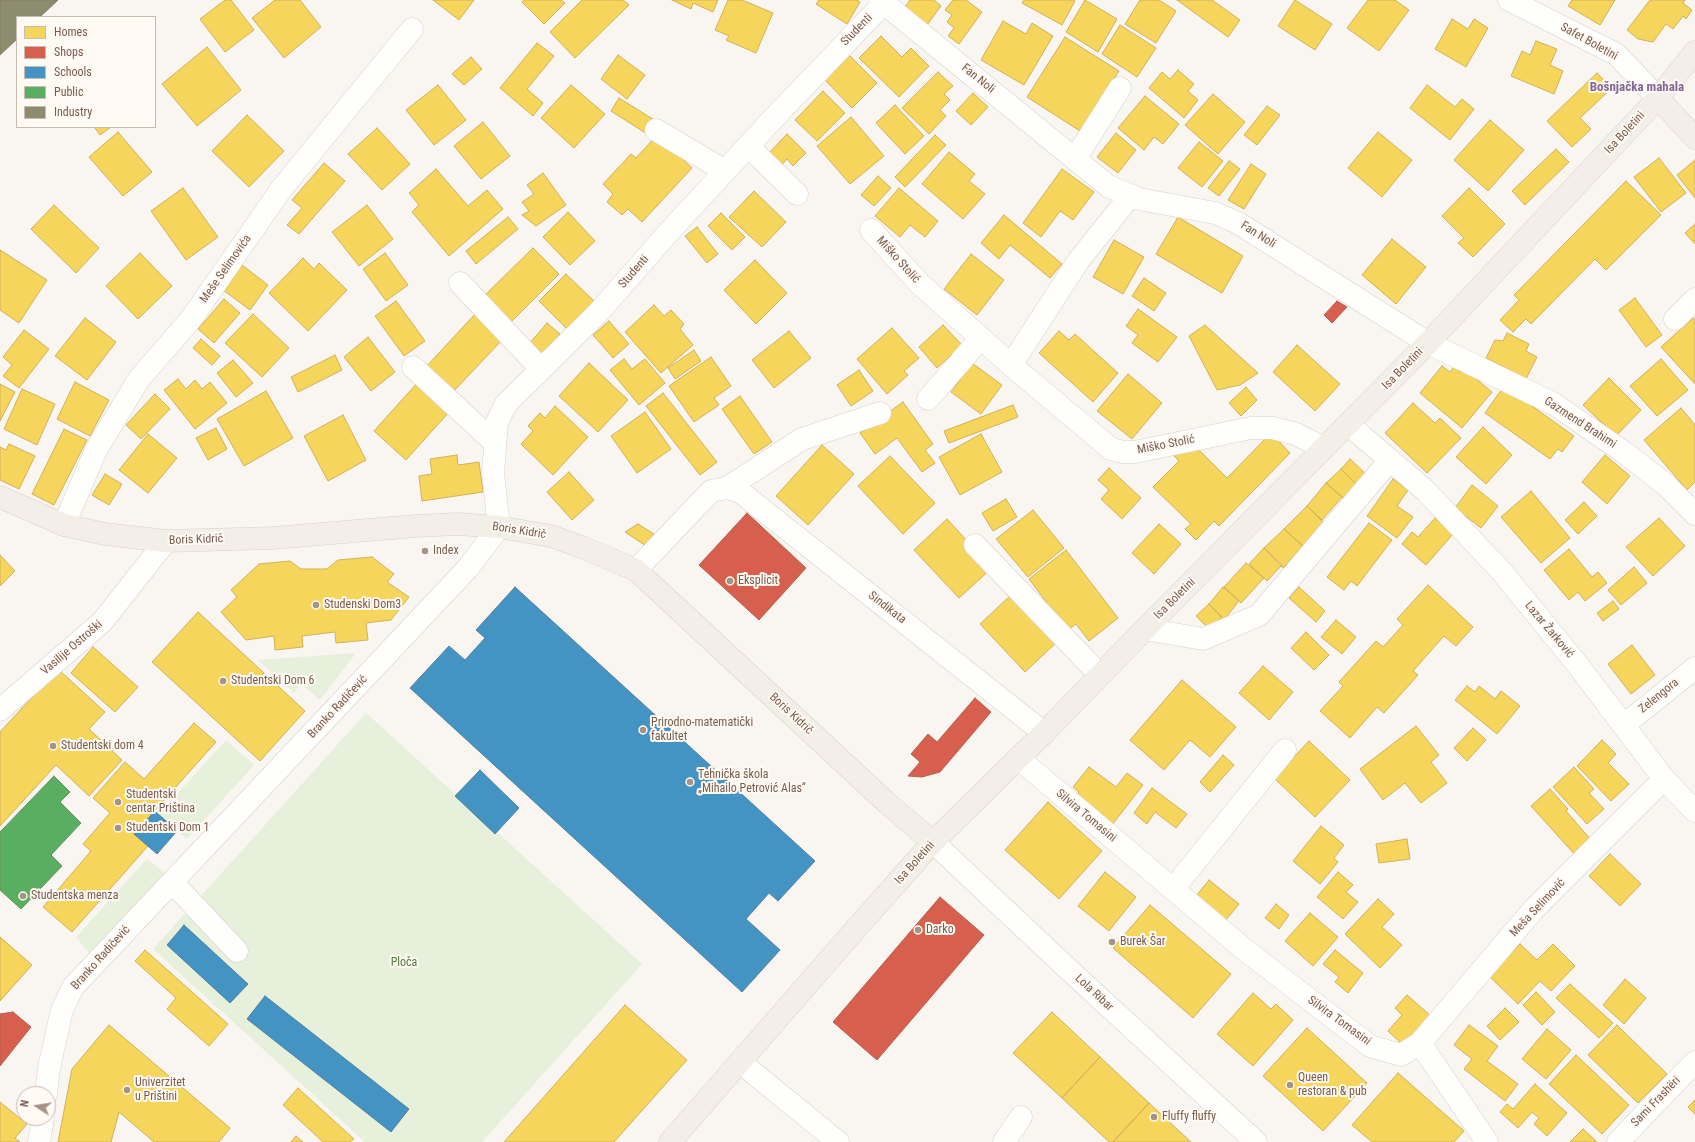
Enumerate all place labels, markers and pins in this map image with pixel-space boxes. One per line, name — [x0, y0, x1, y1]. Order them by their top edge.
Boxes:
place label: Index — [433, 544, 459, 558]
marker: Index — [420, 546, 430, 556]
place label: Eksplicit — [738, 574, 778, 588]
marker: Eksplicit — [725, 576, 735, 586]
place label: Studenski Dom3 — [324, 598, 401, 612]
marker: Studenski Dom3 — [311, 600, 321, 610]
place label: Studentski Dom 6 — [231, 674, 314, 688]
marker: Studentski Dom 6 — [218, 676, 228, 686]
place label: Prirodno-matematički fakultet — [651, 716, 753, 744]
marker: Prirodno-matematički fakultet — [638, 725, 648, 735]
place label: Studentski dom 4 — [61, 739, 144, 753]
marker: Studentski dom 4 — [48, 741, 58, 751]
place label: Tehnička škola „Mihailo Petrović Alas“ — [698, 768, 806, 796]
marker: Tehnička škola „Mihailo Petrović Alas“ — [685, 777, 695, 787]
place label: Studentski centar Priština — [126, 788, 195, 816]
marker: Studentski centar Priština — [113, 797, 123, 807]
place label: Studentski Dom 1 — [126, 821, 209, 835]
marker: Studentski Dom 1 — [113, 823, 123, 833]
place label: Studentska menza — [31, 889, 118, 903]
marker: Studentska menza — [18, 891, 28, 901]
place label: Darko — [926, 923, 954, 937]
marker: Darko — [913, 925, 923, 935]
place label: Burek Šar — [1120, 935, 1165, 949]
marker: Burek Šar — [1107, 937, 1117, 947]
place label: Queen restoran & pub — [1298, 1071, 1367, 1099]
place label: Univerzitet u Prištini — [135, 1076, 185, 1104]
marker: Queen restoran & pub — [1285, 1080, 1295, 1090]
marker: Univerzitet u Prištini — [122, 1085, 132, 1095]
place label: Fluffy fluffy — [1162, 1110, 1216, 1124]
marker: Fluffy fluffy — [1149, 1112, 1159, 1122]

